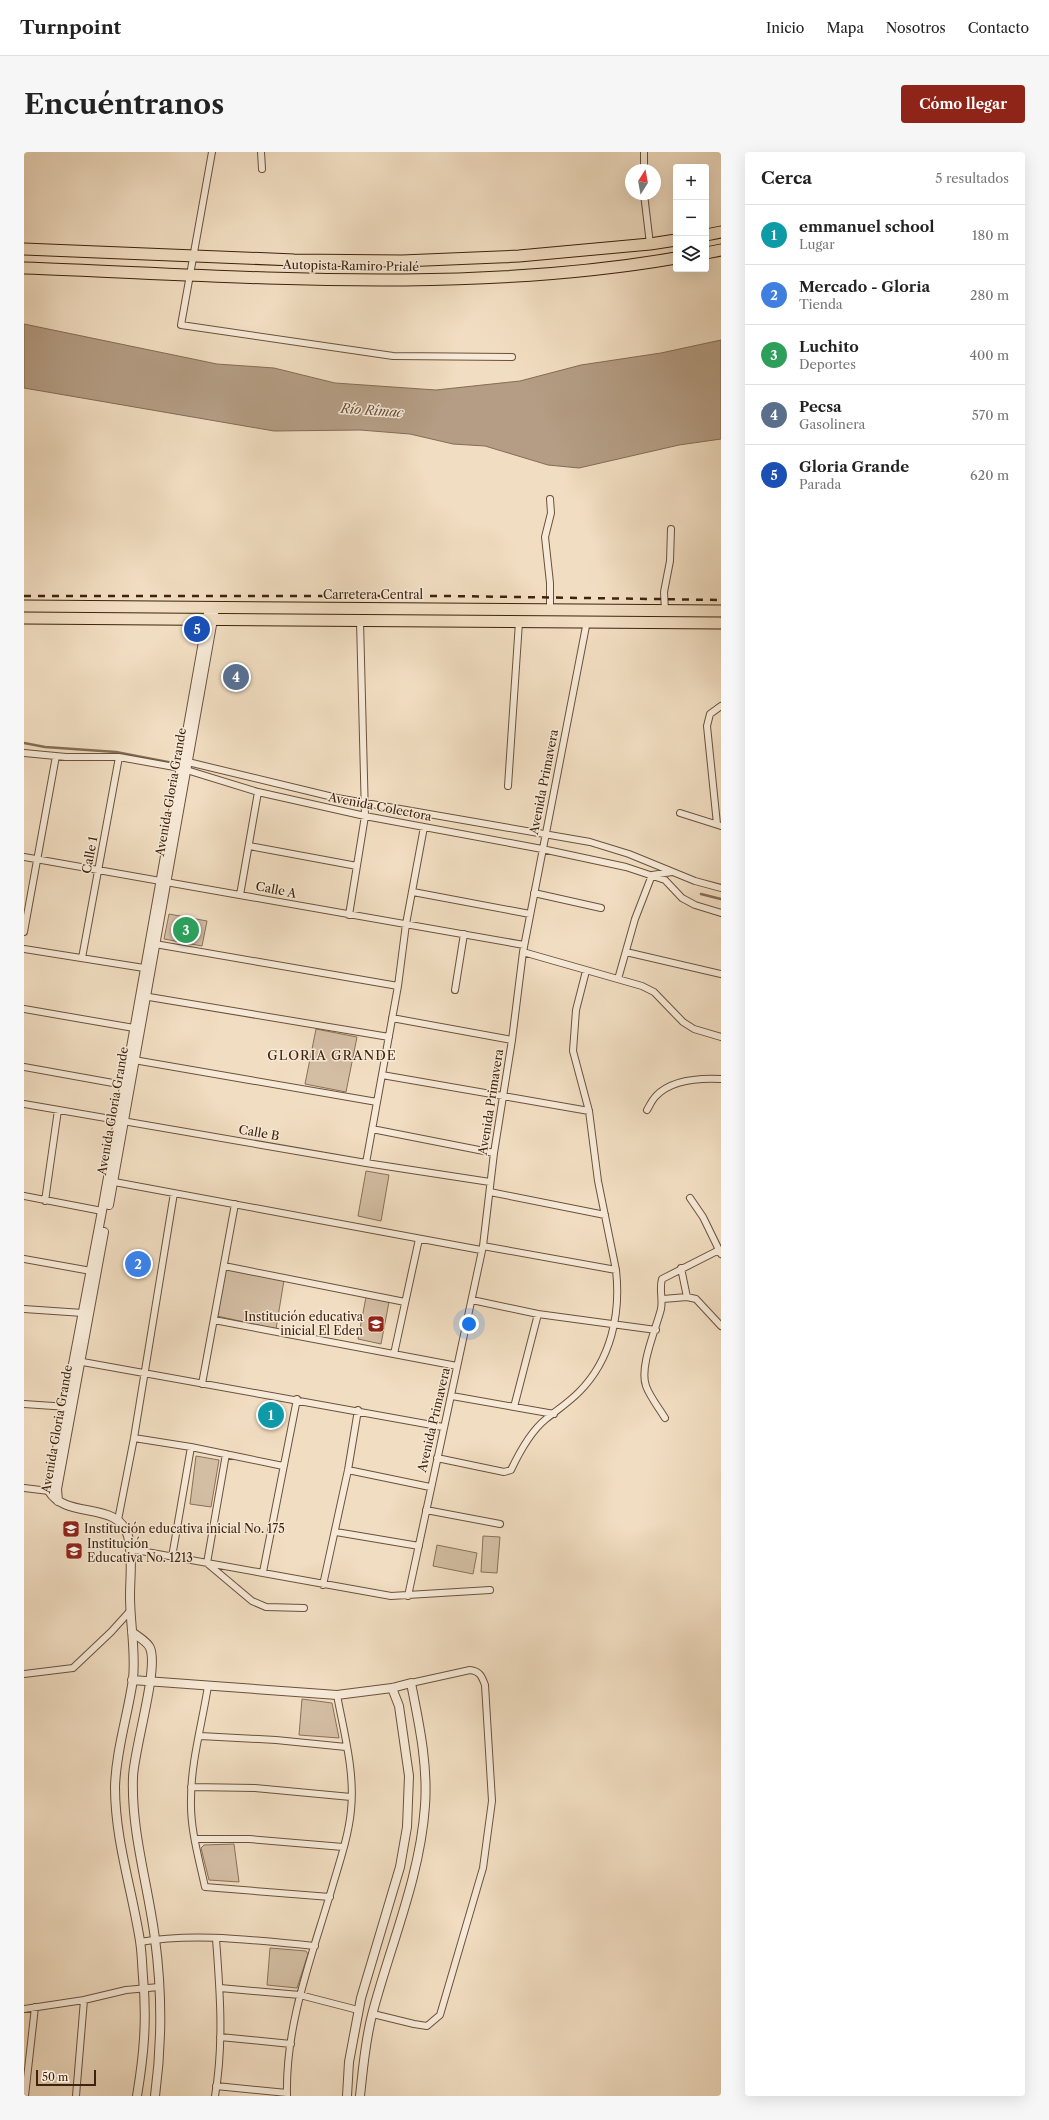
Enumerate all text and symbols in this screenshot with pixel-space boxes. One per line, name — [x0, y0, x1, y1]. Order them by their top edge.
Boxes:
text: Turnpoint — [20, 16, 121, 39]
text: Inicio — [766, 19, 804, 37]
text: Mapa — [826, 19, 864, 37]
text: Nosotros — [886, 19, 946, 37]
text: Contacto — [968, 19, 1029, 37]
button: Cómo llegar — [901, 85, 1025, 123]
text: Encuéntranos — [24, 87, 224, 121]
north arrow — [625, 164, 661, 200]
map controls — [673, 164, 709, 272]
button: + — [673, 164, 709, 200]
text: Cerca — [761, 168, 812, 188]
text: 5 resultados — [935, 170, 1009, 186]
button: − — [673, 200, 709, 236]
text: emmanuel school — [799, 217, 935, 236]
text: 1 — [771, 227, 777, 243]
text: 180 m — [972, 227, 1009, 243]
button: layers — [673, 236, 709, 272]
text: Lugar — [799, 236, 835, 252]
street label: Autopista Ramiro Prialé — [282, 257, 419, 274]
text: Mercado - Gloria — [799, 277, 930, 296]
text: 2 — [770, 287, 778, 303]
text: 280 m — [970, 287, 1009, 303]
text: Tienda — [799, 296, 843, 312]
text: Luchito — [799, 337, 859, 356]
text: 3 — [770, 347, 778, 363]
text: 400 m — [969, 347, 1009, 363]
text: Deportes — [799, 356, 856, 372]
text: Pecsa — [799, 397, 842, 416]
water label: Río Rímac — [339, 400, 404, 420]
text: 4 — [770, 407, 778, 423]
text: 570 m — [972, 407, 1009, 423]
text: Gasolinera — [799, 416, 865, 432]
text: Gloria Grande — [799, 457, 909, 476]
text: 5 — [770, 467, 778, 483]
text: 620 m — [970, 467, 1009, 483]
text: Parada — [799, 476, 841, 492]
street label: Carretera Central — [323, 587, 424, 602]
pin: 5 — [184, 614, 210, 644]
pin: 4 — [223, 662, 249, 692]
street label: Avenida Gloria Grande — [152, 726, 189, 858]
street label: Avenida Primavera — [526, 727, 561, 837]
street label: Avenida Colectora — [326, 789, 434, 824]
street label: Calle 1 — [79, 835, 100, 875]
street label: Calle A — [255, 878, 299, 901]
pin: 3 — [173, 915, 199, 945]
street label: Avenida Gloria Grande — [94, 1045, 131, 1177]
district label: GLORIA GRANDE — [267, 1047, 397, 1063]
street label: Avenida Primavera — [475, 1047, 506, 1157]
street label: Calle B — [238, 1122, 281, 1143]
pin: 2 — [125, 1249, 151, 1279]
place label: Institución educativa inicial El Eden — [244, 1309, 364, 1338]
school or university icon: Institución educativa inicial El Eden — [366, 1314, 386, 1334]
your location — [459, 1314, 479, 1334]
street label: Avenida Gloria Grande — [38, 1363, 75, 1495]
street label: Avenida Primavera — [414, 1365, 453, 1475]
pin: 1 — [258, 1400, 284, 1430]
school or university icon: Institución educativa inicial No. 175 — [61, 1519, 81, 1539]
place label: Institución educativa inicial No. 175 — [84, 1521, 285, 1536]
place label: Institución Educativa No. 1213 — [87, 1536, 193, 1565]
school or university icon: Institución Educativa No. 1213 — [64, 1541, 84, 1561]
scale bar — [36, 2068, 96, 2087]
text: 50 m — [42, 2070, 68, 2084]

